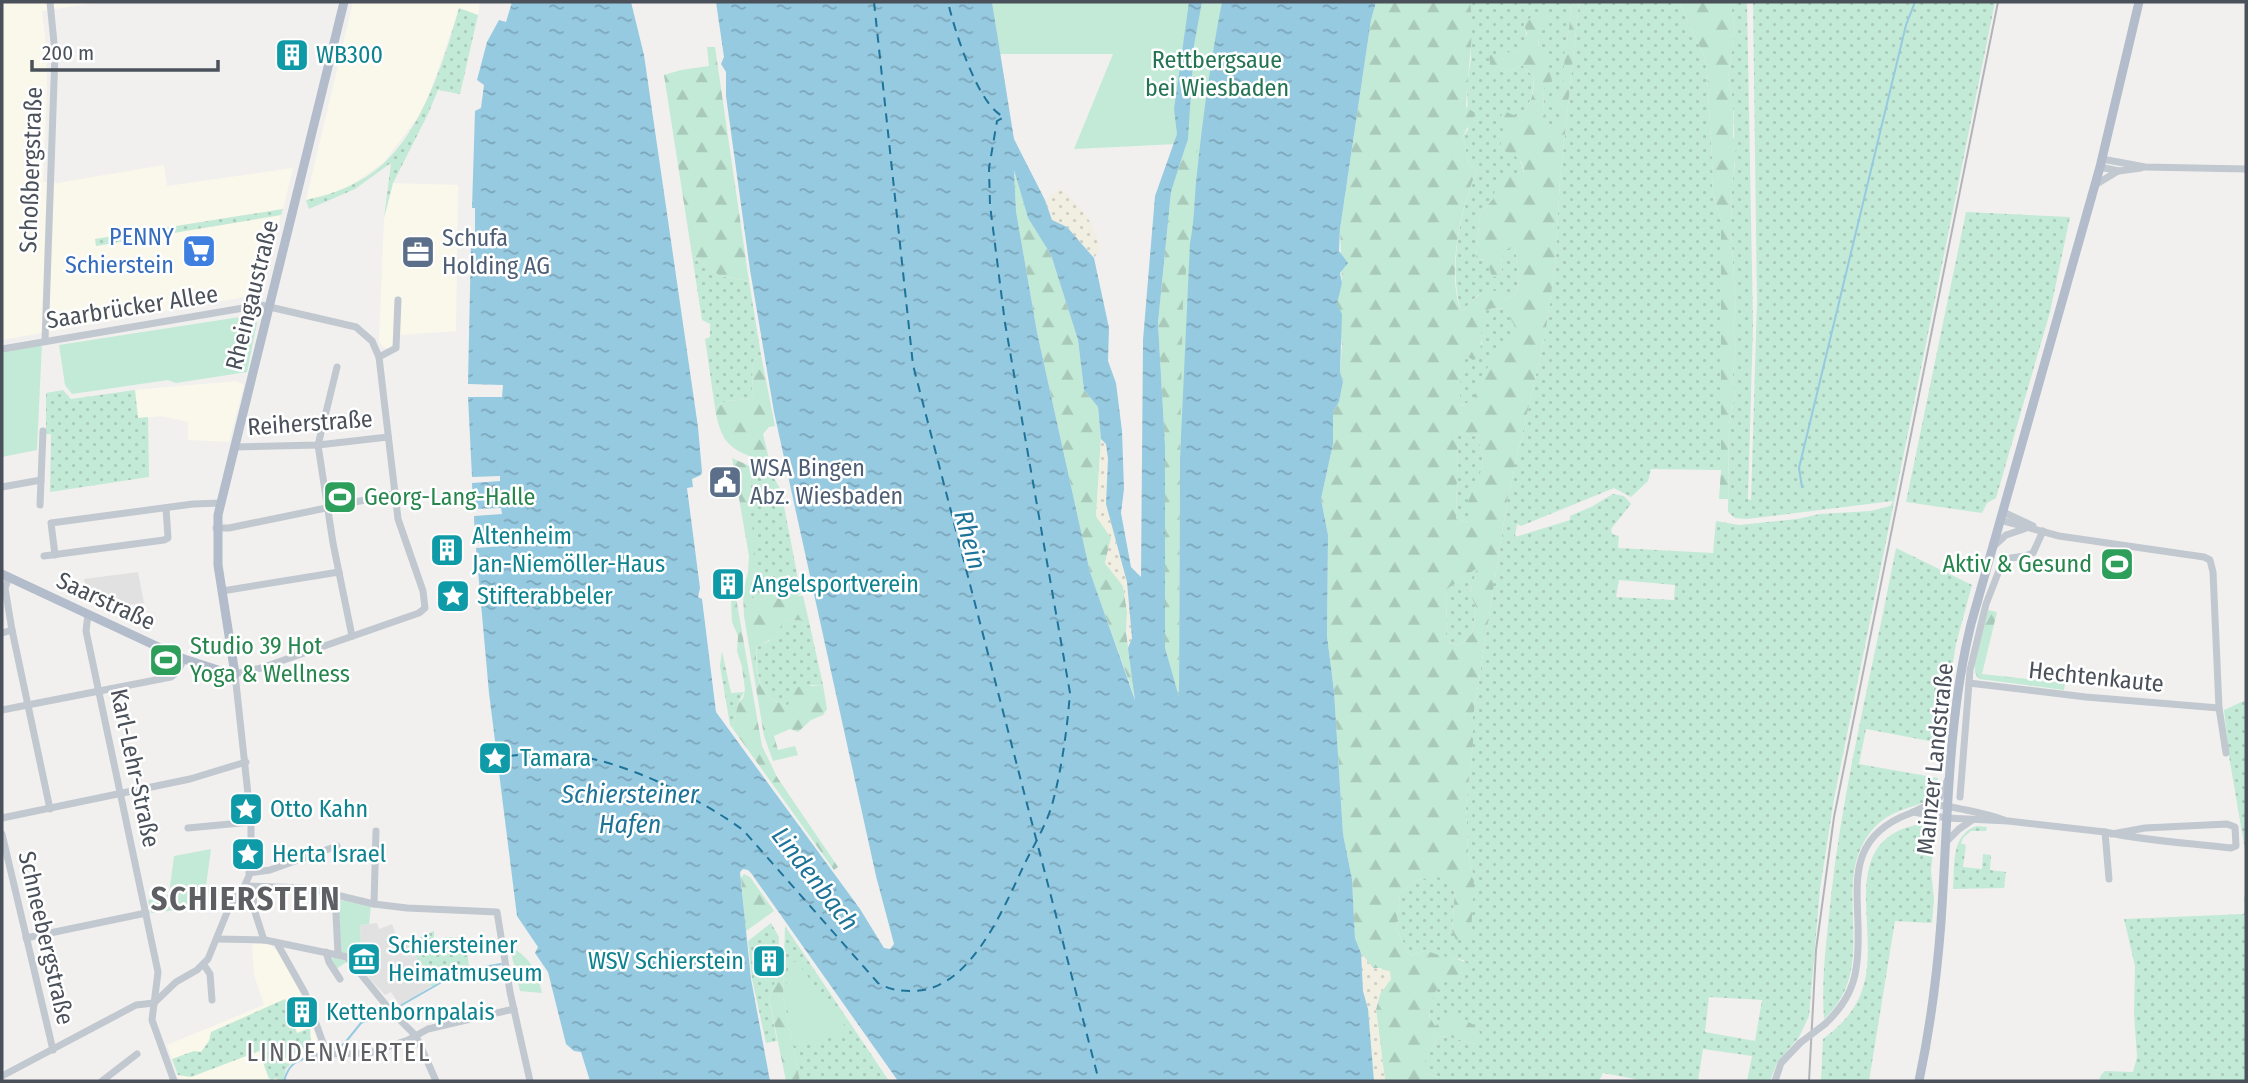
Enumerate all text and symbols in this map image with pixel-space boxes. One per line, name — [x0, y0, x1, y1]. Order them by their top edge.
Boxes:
scale bar — [32, 28, 217, 72]
building icon: WB300 — [273, 36, 311, 74]
text: 200 m — [42, 40, 94, 66]
place label: WB300 — [316, 41, 383, 69]
park label: Rettbergsaue bei Wiesbaden — [1145, 46, 1289, 102]
street label: Schoßbergstraße — [14, 86, 48, 254]
street label: Rheingaustraße — [220, 217, 284, 373]
place label: PENNY Schierstein — [65, 223, 174, 279]
place label: Schufa Holding AG — [442, 224, 550, 280]
supermarket icon: PENNY Schierstein — [180, 232, 218, 270]
office icon: Schufa Holding AG — [399, 233, 437, 271]
street label: Saarbrücker Allee — [44, 280, 220, 334]
street label: Reiherstraße — [246, 405, 374, 441]
place label: WSA Bingen Abz. Wiesbaden — [750, 454, 903, 510]
public building icon: WSA Bingen Abz. Wiesbaden — [706, 463, 744, 501]
sports icon: Georg-Lang-Halle — [321, 478, 359, 516]
place label: Georg-Lang-Halle — [364, 483, 535, 511]
water label: Rhein — [947, 507, 993, 573]
place label: Altenheim Jan-Niemöller-Haus — [472, 522, 665, 578]
building icon: Altenheim Jan-Niemöller-Haus — [428, 531, 466, 569]
sports icon: Aktiv & Gesund — [2098, 545, 2136, 583]
place label: Aktiv & Gesund — [1942, 550, 2092, 578]
building icon: Angelsportverein — [709, 565, 747, 603]
street label: Saarstraße — [52, 566, 160, 636]
place label: Angelsportverein — [752, 570, 919, 598]
place icon: Stifterabbeler — [434, 577, 472, 615]
place label: Stifterabbeler — [477, 582, 613, 610]
place label: Studio 39 Hot Yoga & Wellness — [190, 632, 350, 688]
sports icon: Studio 39 Hot Yoga & Wellness — [147, 641, 185, 679]
street label: Hechtenkaute — [2027, 656, 2165, 698]
street label: Mainzer Landstraße — [1911, 662, 1959, 856]
street label: Karl-Lehr-Straße — [105, 686, 165, 850]
place icon: Tamara — [476, 739, 514, 777]
place label: Tamara — [520, 744, 591, 772]
water label: Schiersteiner Hafen — [560, 779, 700, 840]
place icon: Otto Kahn — [227, 790, 265, 828]
place label: Otto Kahn — [270, 795, 368, 823]
water label: Lindenbach — [765, 821, 865, 937]
place icon: Herta Israel — [229, 835, 267, 873]
place label: Herta Israel — [272, 840, 386, 868]
street label: Schneebergstraße — [12, 849, 80, 1027]
district label: SCHIERSTEIN — [151, 880, 341, 918]
place label: Schiersteiner Heimatmuseum — [388, 931, 543, 987]
museum icon: Schiersteiner Heimatmuseum — [345, 940, 383, 978]
building icon: WSV Schierstein — [750, 942, 788, 980]
place label: WSV Schierstein — [588, 947, 744, 975]
building icon: Kettenbornpalais — [283, 993, 321, 1031]
place label: Kettenbornpalais — [326, 998, 495, 1026]
district label: LINDENVIERTEL — [247, 1037, 431, 1068]

